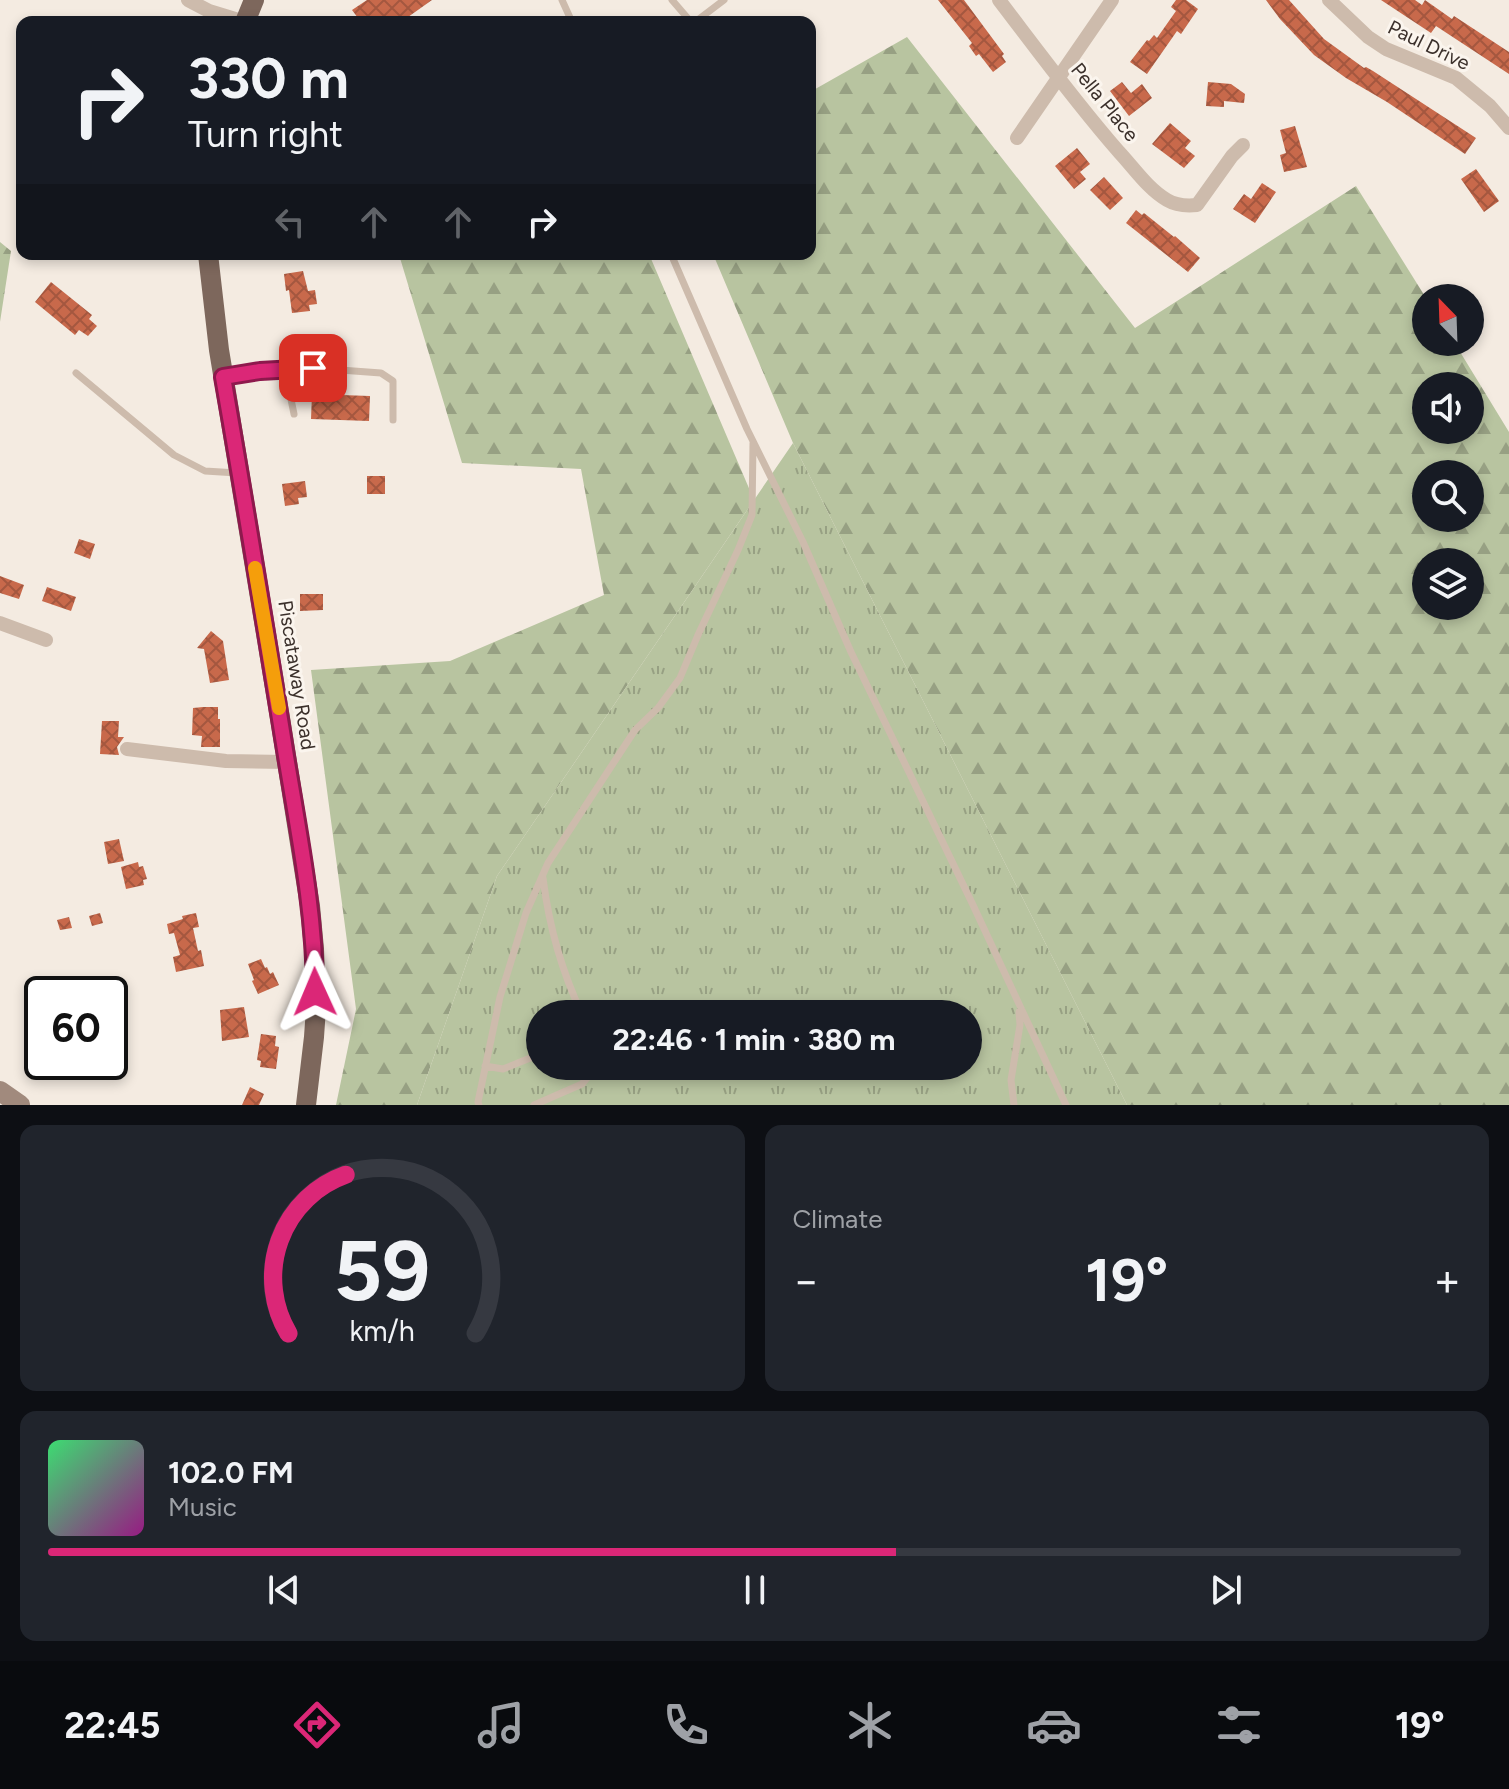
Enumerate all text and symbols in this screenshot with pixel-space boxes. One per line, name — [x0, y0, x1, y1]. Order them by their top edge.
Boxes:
street label: Paul Drive — [1384, 15, 1474, 75]
text: 330 m — [188, 45, 349, 112]
icon: right — [56, 48, 160, 152]
street label: Pella Place — [1066, 58, 1144, 146]
text: Turn right — [188, 113, 343, 156]
icon: left — [268, 200, 312, 244]
icon: ahead — [352, 200, 396, 244]
icon: ahead — [436, 200, 480, 244]
icon: right — [520, 200, 564, 244]
north arrow — [1412, 284, 1484, 356]
map controls — [1412, 284, 1484, 620]
pin — [279, 334, 347, 402]
icon: arrive — [291, 346, 335, 390]
button: sound — [1412, 372, 1484, 444]
button: search — [1412, 460, 1484, 532]
button: layers — [1412, 548, 1484, 620]
street label: Piscataway Road — [273, 598, 321, 752]
position arrow — [273, 950, 357, 1034]
speed limit sign: 60 — [24, 976, 128, 1080]
text: 22:46 · 1 min · 380 m — [613, 1021, 895, 1058]
text: Climate — [793, 1203, 882, 1235]
text: 59 — [334, 1221, 431, 1321]
text: 19° — [1085, 1244, 1168, 1316]
text: − — [793, 1254, 820, 1307]
text: + — [1434, 1254, 1461, 1307]
text: km/h — [350, 1314, 415, 1348]
text: 102.0 FM — [168, 1454, 294, 1491]
text: Music — [168, 1491, 237, 1523]
icon: previous — [262, 1568, 306, 1612]
icon: pause — [733, 1568, 777, 1612]
icon: next — [1204, 1568, 1248, 1612]
icon: directions — [289, 1697, 345, 1753]
icon: music — [473, 1697, 529, 1753]
icon: phone — [658, 1697, 714, 1753]
icon: climate — [842, 1697, 898, 1753]
icon: car — [1026, 1697, 1082, 1753]
icon: filters — [1211, 1697, 1267, 1753]
text: 22:45 — [64, 1704, 160, 1747]
text: 19° — [1395, 1704, 1445, 1747]

